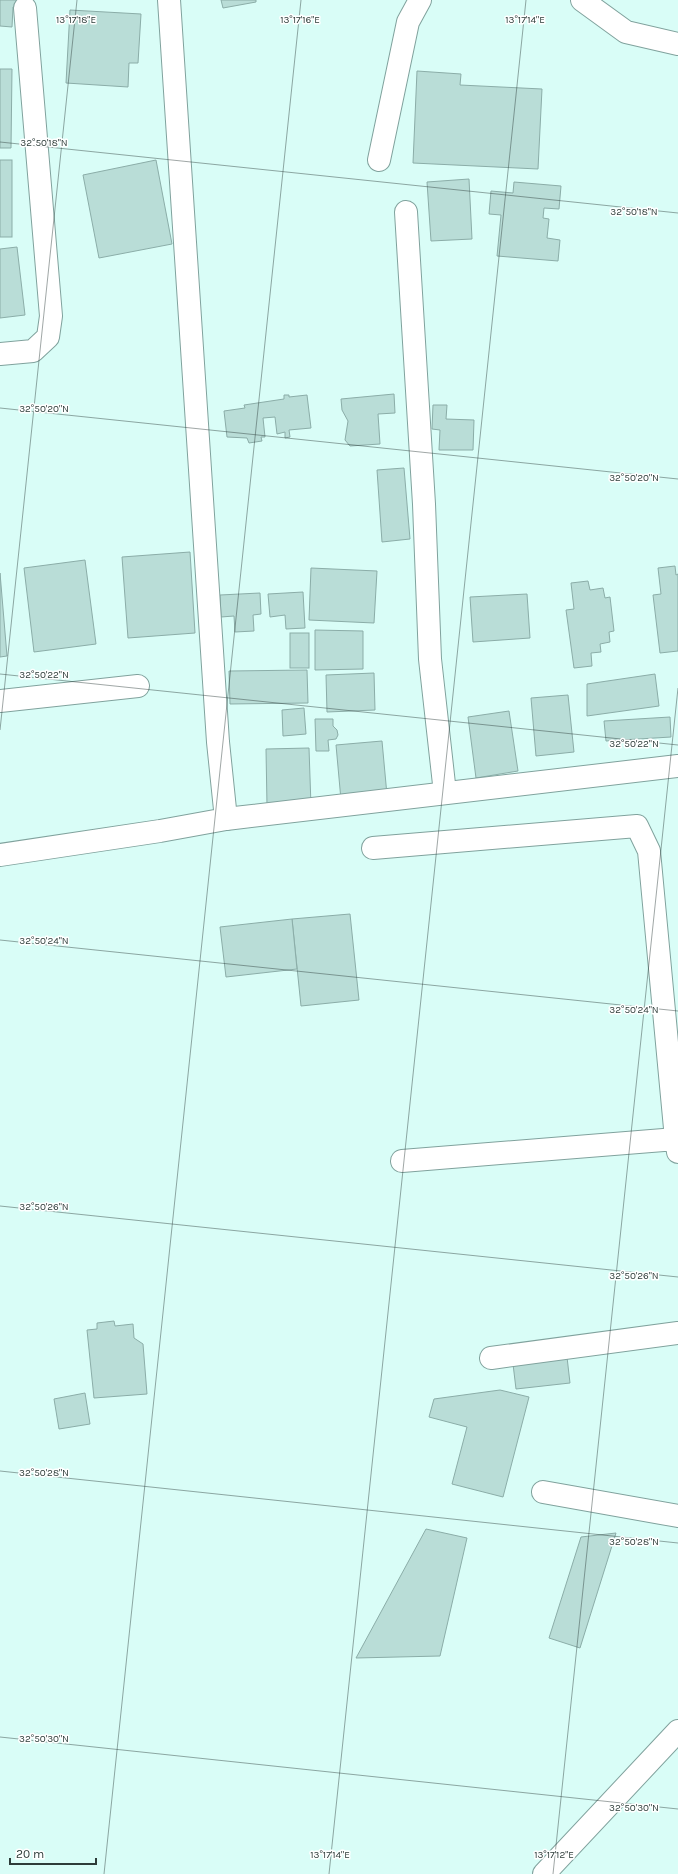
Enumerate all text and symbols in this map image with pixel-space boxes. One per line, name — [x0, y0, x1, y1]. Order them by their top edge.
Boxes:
text: 13°17'18"E — [56, 14, 96, 26]
text: 13°17'16"E — [280, 14, 320, 26]
text: 13°17'14"E — [505, 14, 545, 26]
text: 32°50'18"N — [20, 137, 68, 149]
text: 32°50'18"N — [610, 206, 658, 218]
text: 32°50'20"N — [19, 403, 69, 415]
text: 32°50'20"N — [609, 472, 659, 484]
text: 32°50'22"N — [19, 669, 69, 681]
text: 32°50'22"N — [609, 738, 659, 750]
text: 32°50'24"N — [19, 935, 69, 947]
text: 32°50'24"N — [609, 1004, 659, 1016]
text: 32°50'26"N — [19, 1201, 69, 1213]
text: 32°50'26"N — [609, 1270, 659, 1282]
text: 32°50'28"N — [19, 1467, 69, 1479]
text: 32°50'28"N — [609, 1536, 659, 1548]
text: 32°50'30"N — [19, 1733, 69, 1745]
text: 32°50'30"N — [609, 1802, 659, 1814]
scale bar — [10, 1840, 96, 1866]
text: 20 m — [16, 1847, 44, 1861]
text: 13°17'14"E — [310, 1849, 350, 1861]
text: 13°17'12"E — [534, 1849, 574, 1861]

